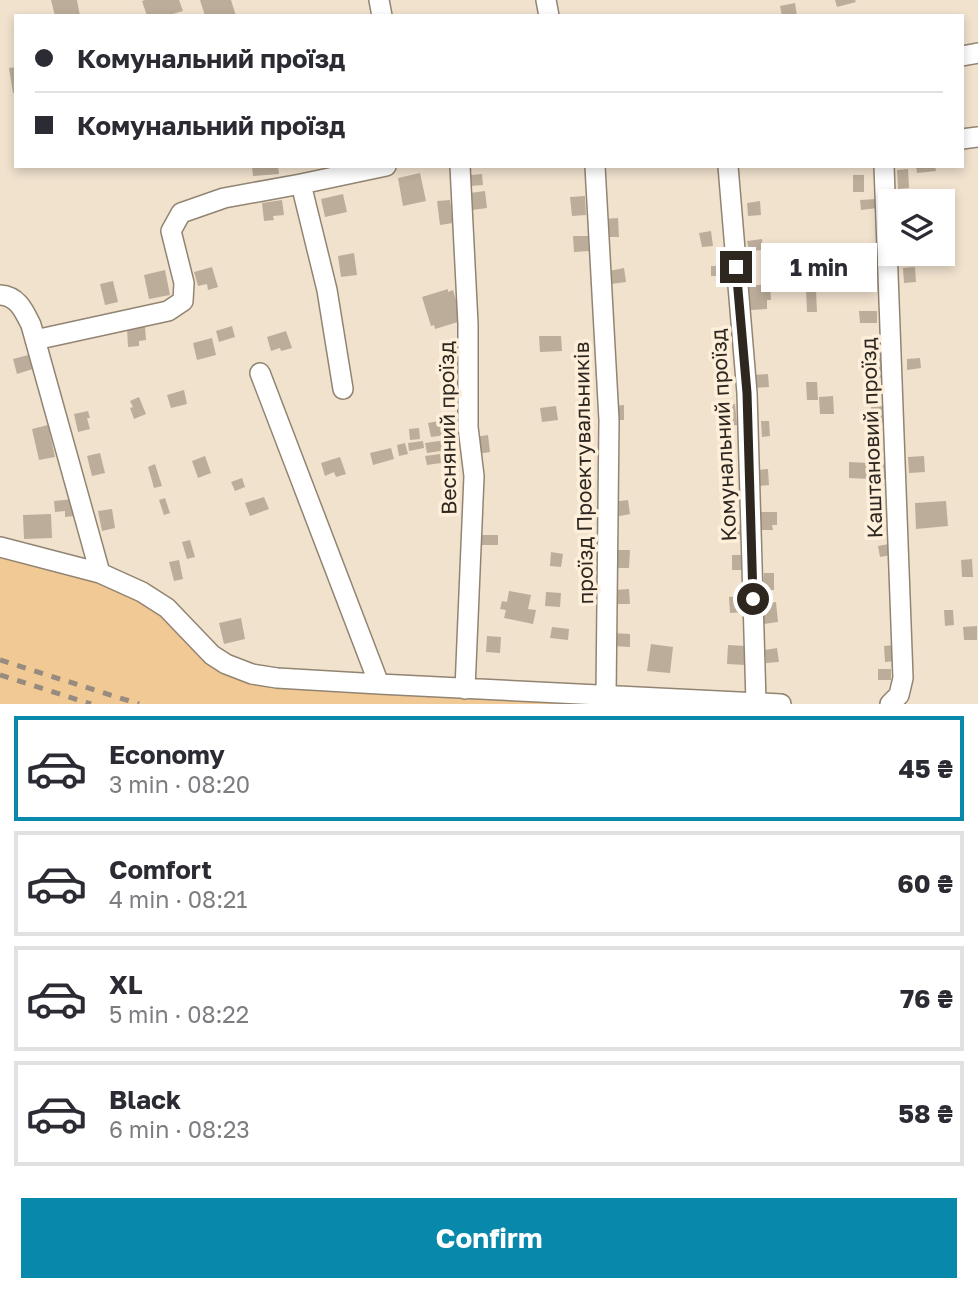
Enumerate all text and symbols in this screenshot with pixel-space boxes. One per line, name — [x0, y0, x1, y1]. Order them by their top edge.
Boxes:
text: Комунальний проїзд — [77, 43, 345, 74]
text: Комунальний проїзд — [77, 110, 345, 141]
map controls — [878, 189, 955, 266]
button: layers — [878, 189, 955, 266]
callout: 1 min — [760, 243, 876, 292]
route end — [720, 251, 752, 283]
text: 1 min — [790, 253, 848, 281]
street label: Комунальний проїзд — [704, 328, 742, 542]
street label: Каштановий проїзд — [854, 337, 887, 539]
street label: Весняний проїзд — [432, 341, 462, 515]
street label: проїзд Проектувальників — [568, 341, 598, 605]
route start — [737, 583, 769, 615]
icon: car — [25, 737, 88, 800]
text: Economy — [109, 739, 225, 770]
text: 45 ₴ — [899, 753, 953, 784]
text: 3 min · 08:20 — [109, 770, 250, 798]
icon: car — [25, 852, 88, 915]
text: Comfort — [109, 854, 212, 885]
text: 60 ₴ — [897, 868, 953, 899]
text: 4 min · 08:21 — [109, 885, 248, 913]
icon: car — [25, 967, 88, 1030]
text: XL — [109, 969, 143, 1000]
text: 76 ₴ — [900, 983, 953, 1014]
text: 5 min · 08:22 — [109, 1000, 249, 1028]
icon: car — [25, 1082, 88, 1145]
text: Black — [109, 1084, 181, 1115]
text: 58 ₴ — [898, 1098, 953, 1129]
text: 6 min · 08:23 — [109, 1115, 250, 1143]
button: Confirm — [21, 1198, 957, 1278]

